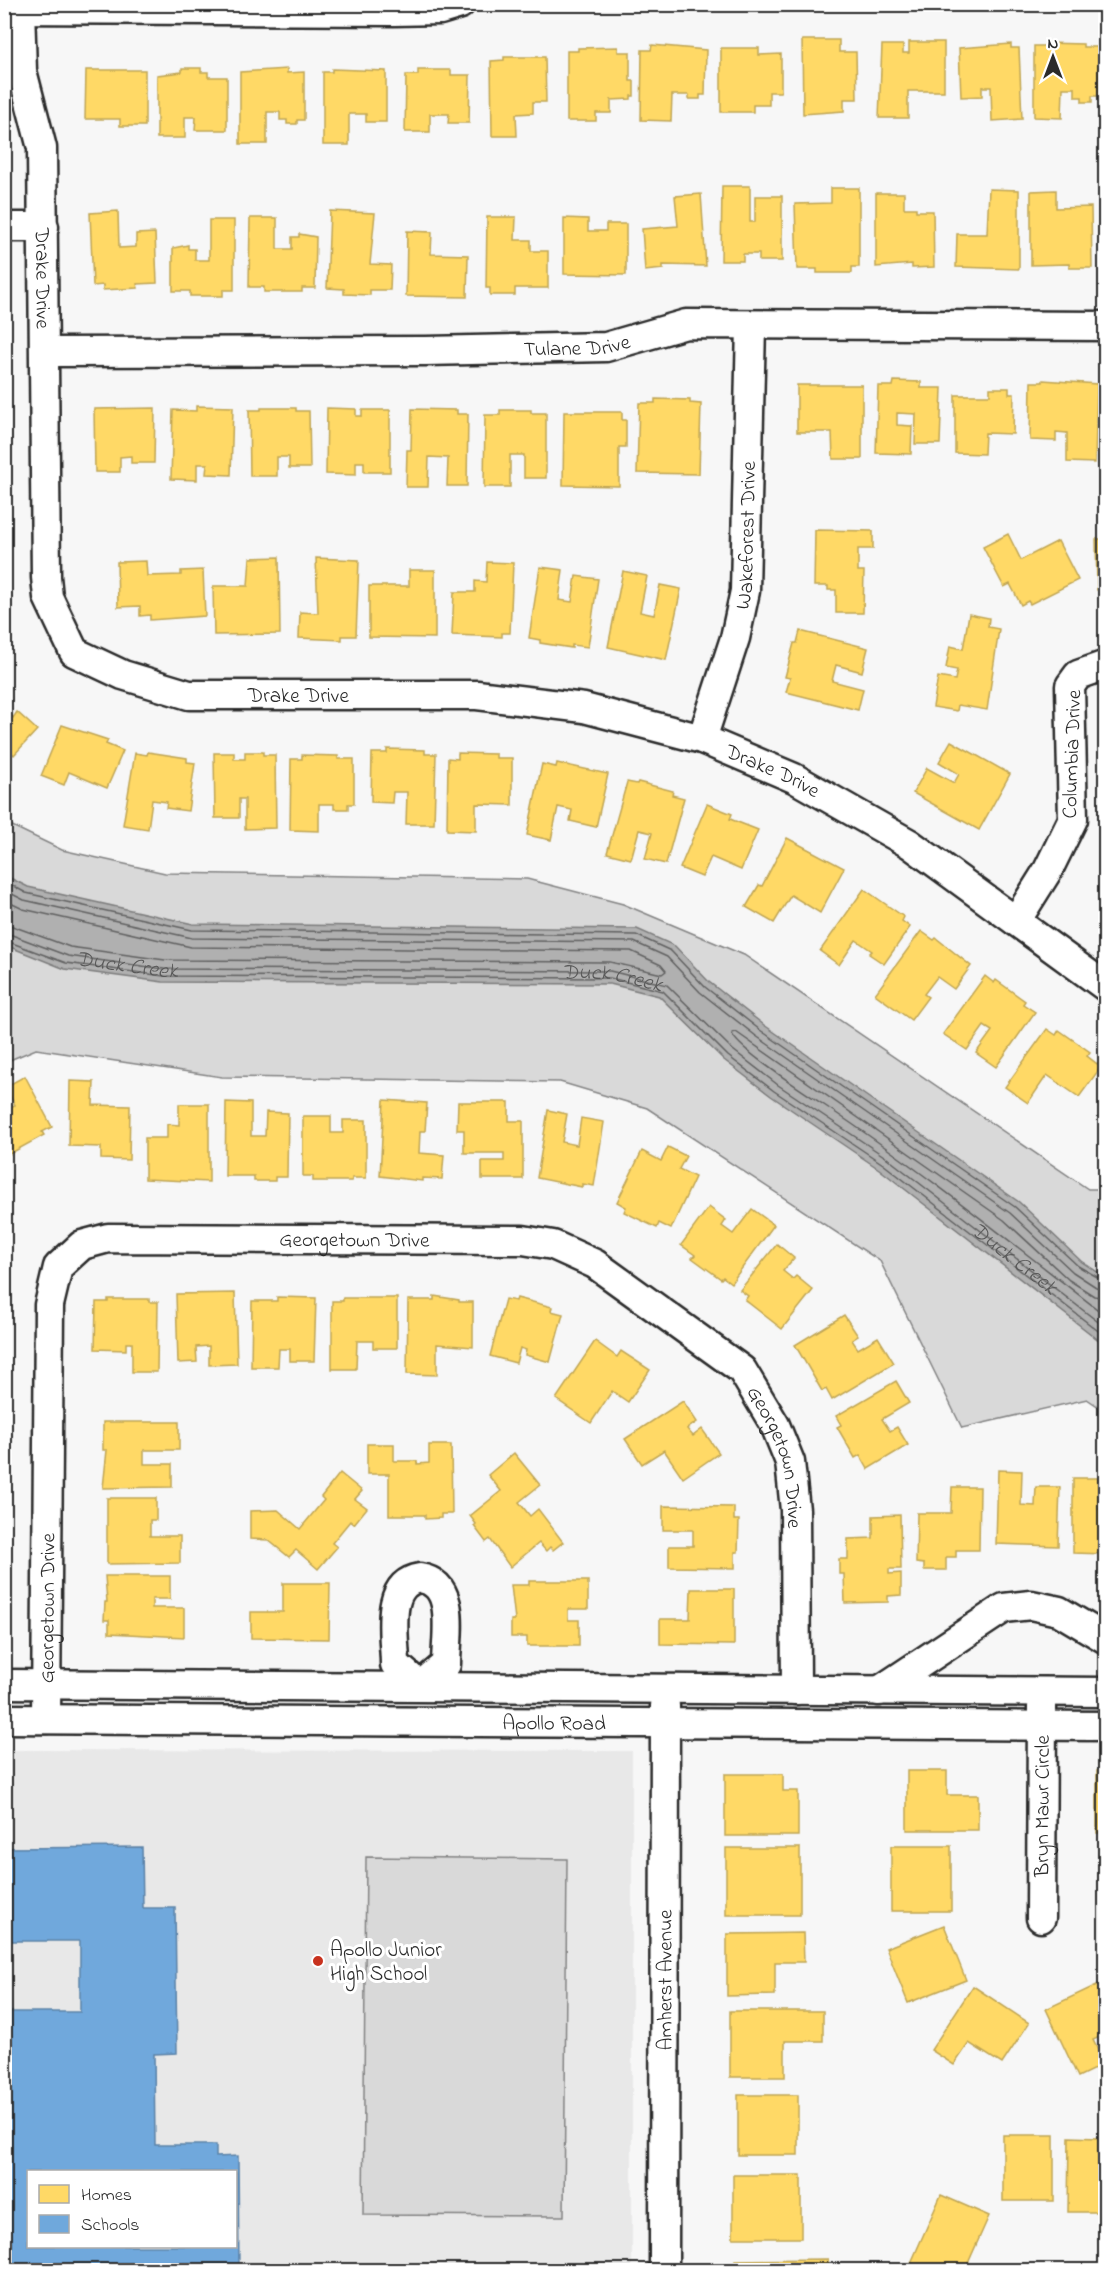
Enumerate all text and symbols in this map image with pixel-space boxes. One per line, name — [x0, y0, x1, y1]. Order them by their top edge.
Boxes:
north arrow — [1023, 27, 1083, 87]
text: N — [1048, 32, 1059, 56]
street label: Drake Drive — [26, 227, 57, 330]
street label: Tulane Drive — [523, 328, 635, 366]
street label: Wakeforest Drive — [728, 460, 765, 613]
street label: Drake Drive — [247, 682, 349, 712]
street label: Columbia Drive — [1056, 689, 1090, 819]
street label: Drake Drive — [719, 737, 825, 807]
water label: Duck Creek — [74, 944, 179, 989]
water label: Duck Creek — [562, 958, 667, 1003]
water label: Duck Creek — [963, 1216, 1064, 1305]
street label: Georgetown Drive — [279, 1226, 430, 1258]
street label: Georgetown Drive — [738, 1381, 808, 1529]
street label: Georgetown Drive — [33, 1532, 66, 1683]
street label: Apollo Road — [502, 1709, 606, 1740]
street label: Bryn Mawr Circle — [1028, 1735, 1060, 1878]
street label: Amherst Avenue — [651, 1909, 682, 2051]
place label: Apollo Junior High School — [330, 1936, 442, 1992]
marker: Apollo Junior High School — [311, 1954, 325, 1968]
legend — [27, 2170, 237, 2248]
text: Homes — [81, 2183, 132, 2209]
text: Schools — [81, 2213, 139, 2239]

